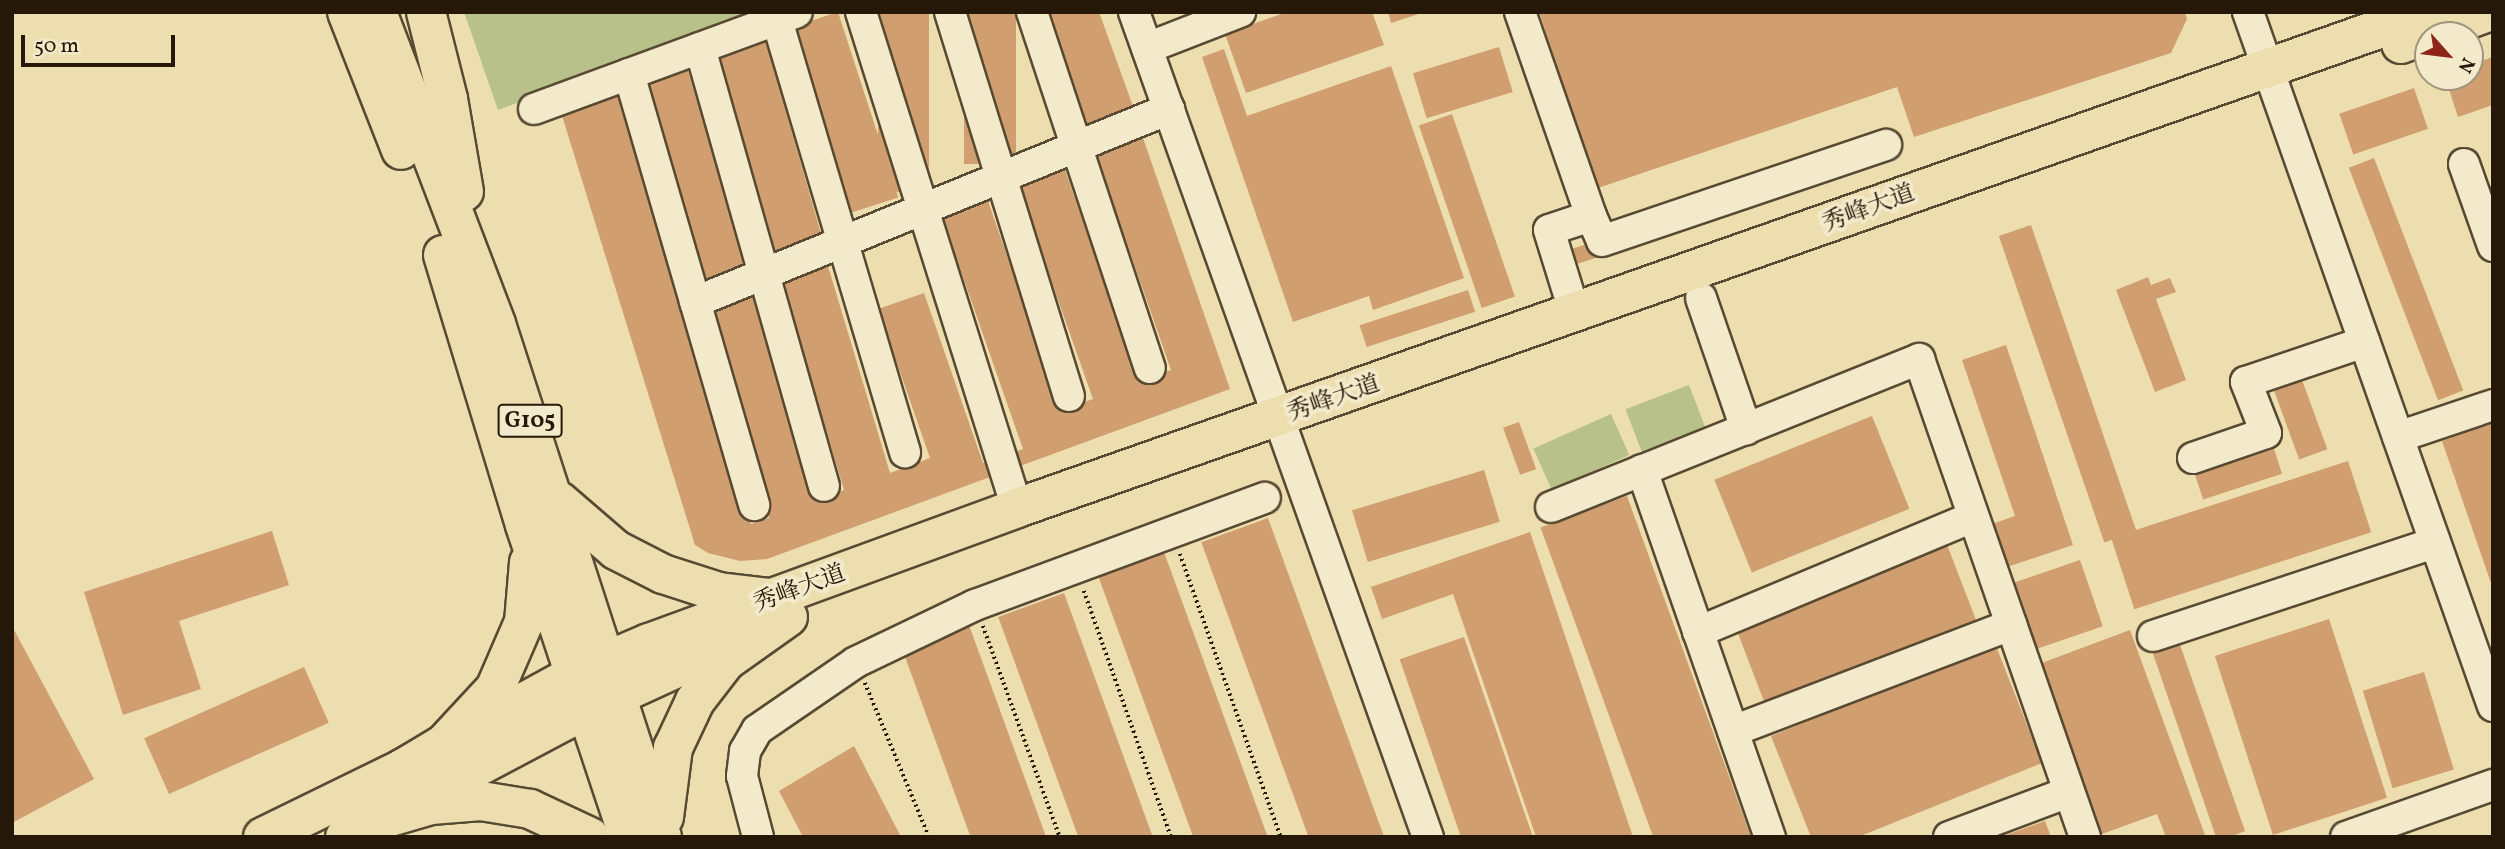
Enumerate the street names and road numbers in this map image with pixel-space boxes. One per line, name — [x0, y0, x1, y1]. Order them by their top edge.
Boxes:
street label: 秀峰大道 — [1819, 180, 1919, 240]
street label: 秀峰大道 — [1284, 371, 1384, 429]
road number: G105 — [497, 402, 563, 440]
street label: 秀峰大道 — [750, 560, 850, 620]

